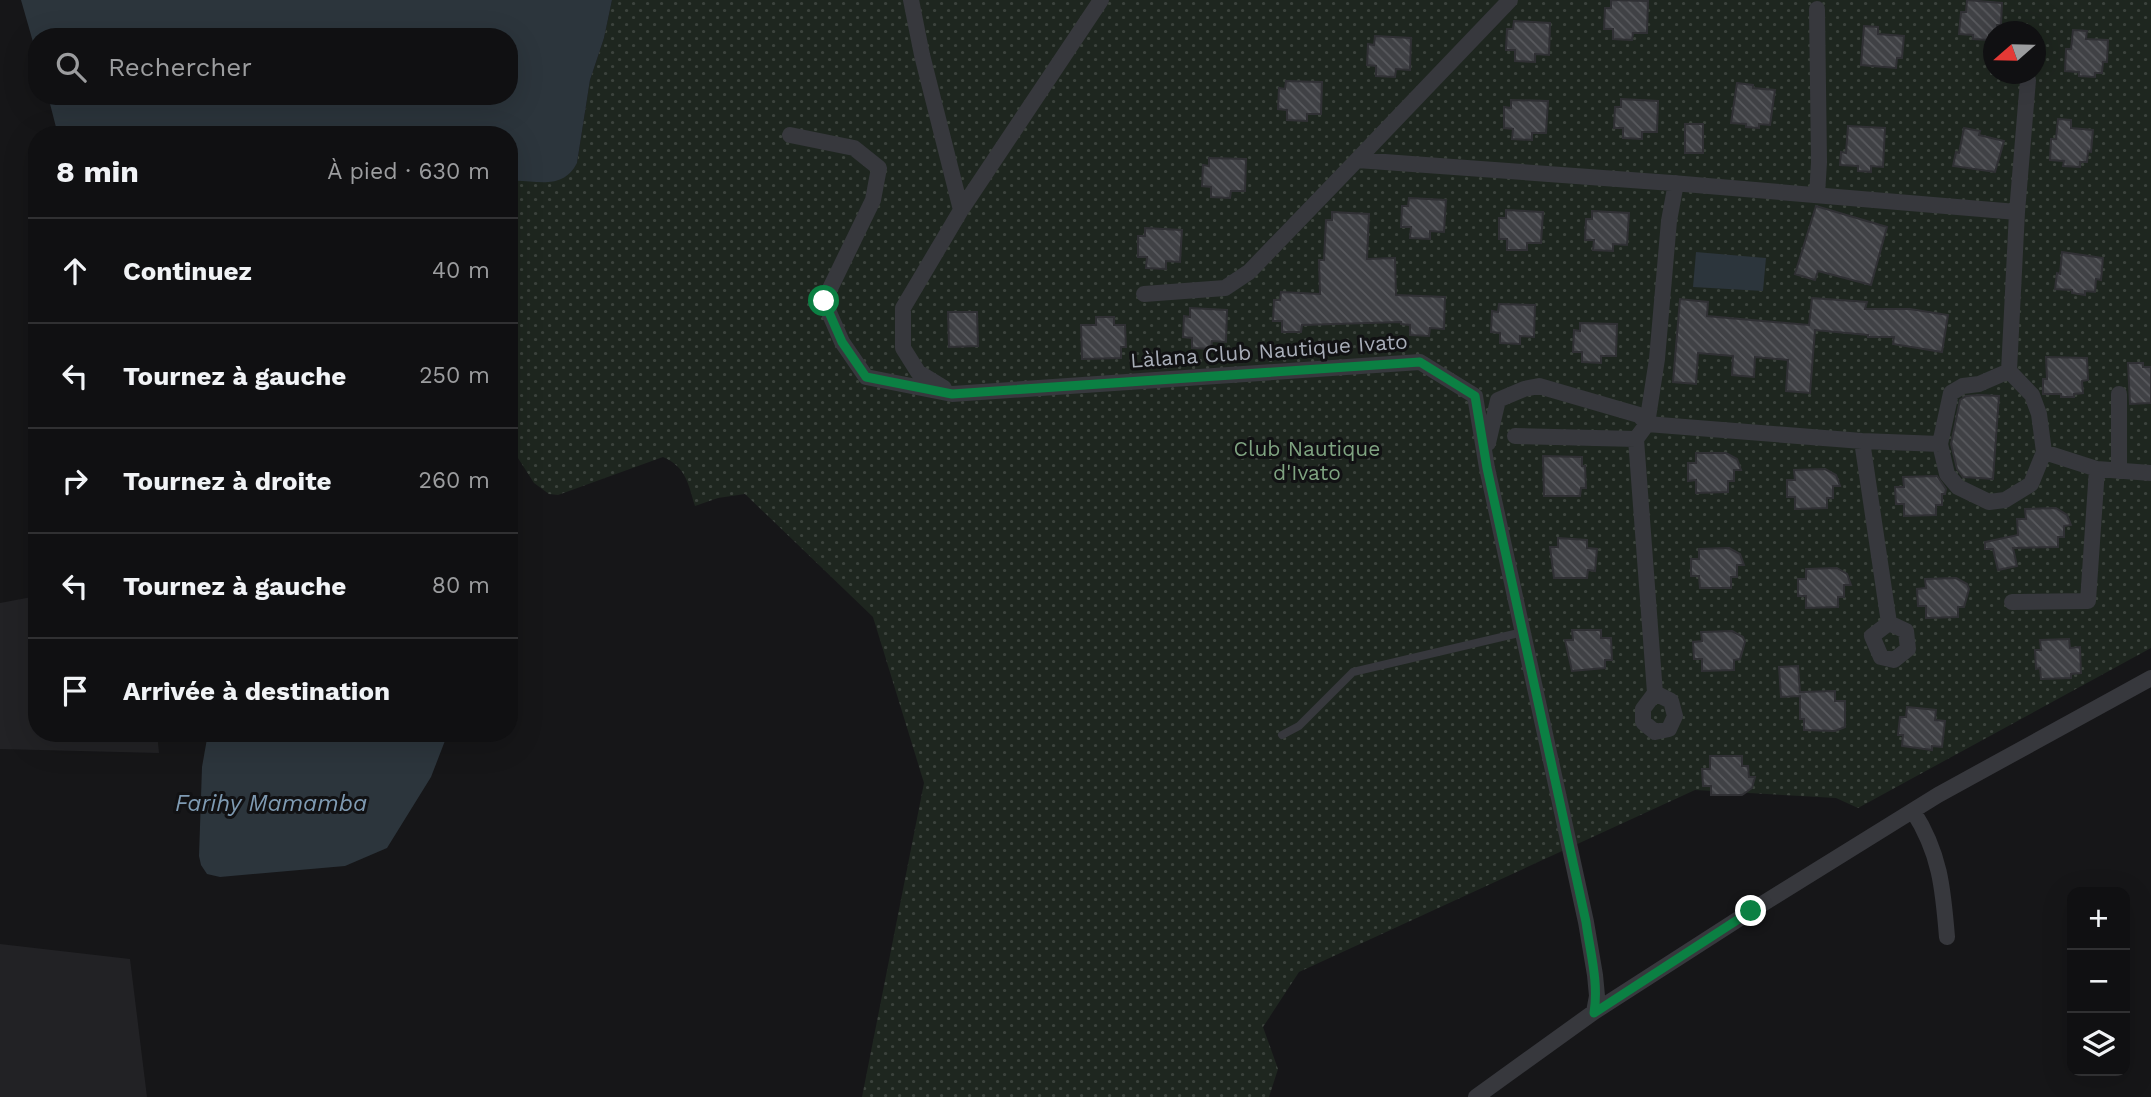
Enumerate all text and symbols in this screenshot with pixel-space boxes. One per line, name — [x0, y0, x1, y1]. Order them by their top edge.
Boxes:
north arrow — [1983, 21, 2046, 84]
search box — [28, 28, 518, 105]
icon: search — [52, 48, 90, 86]
text: Rechercher — [108, 52, 252, 82]
text: 8 min — [56, 154, 139, 189]
text: À pied · 630 m — [327, 158, 490, 185]
icon: ahead — [56, 252, 94, 290]
text: Continuez — [123, 256, 252, 286]
text: 40 m — [432, 257, 490, 284]
route start — [808, 285, 839, 316]
street label: Làlana Club Nautique Ivato — [1129, 328, 1409, 373]
icon: left — [56, 357, 94, 395]
text: Tournez à gauche — [123, 361, 346, 391]
text: 250 m — [419, 362, 490, 389]
park label: Club Nautique d'Ivato — [1234, 436, 1380, 485]
icon: right — [56, 462, 94, 500]
text: Tournez à droite — [123, 466, 332, 496]
text: 260 m — [419, 467, 490, 494]
icon: left — [56, 567, 94, 605]
text: Tournez à gauche — [123, 571, 346, 601]
text: 80 m — [432, 572, 490, 599]
icon: arrive — [56, 672, 94, 710]
text: Arrivée à destination — [123, 676, 390, 706]
water label: Farihy Mamamba — [175, 790, 367, 817]
map controls — [2067, 887, 2130, 1076]
button: + — [2067, 887, 2130, 950]
route end — [1735, 895, 1766, 926]
button: − — [2067, 950, 2130, 1013]
button: layers — [2067, 1013, 2130, 1076]

